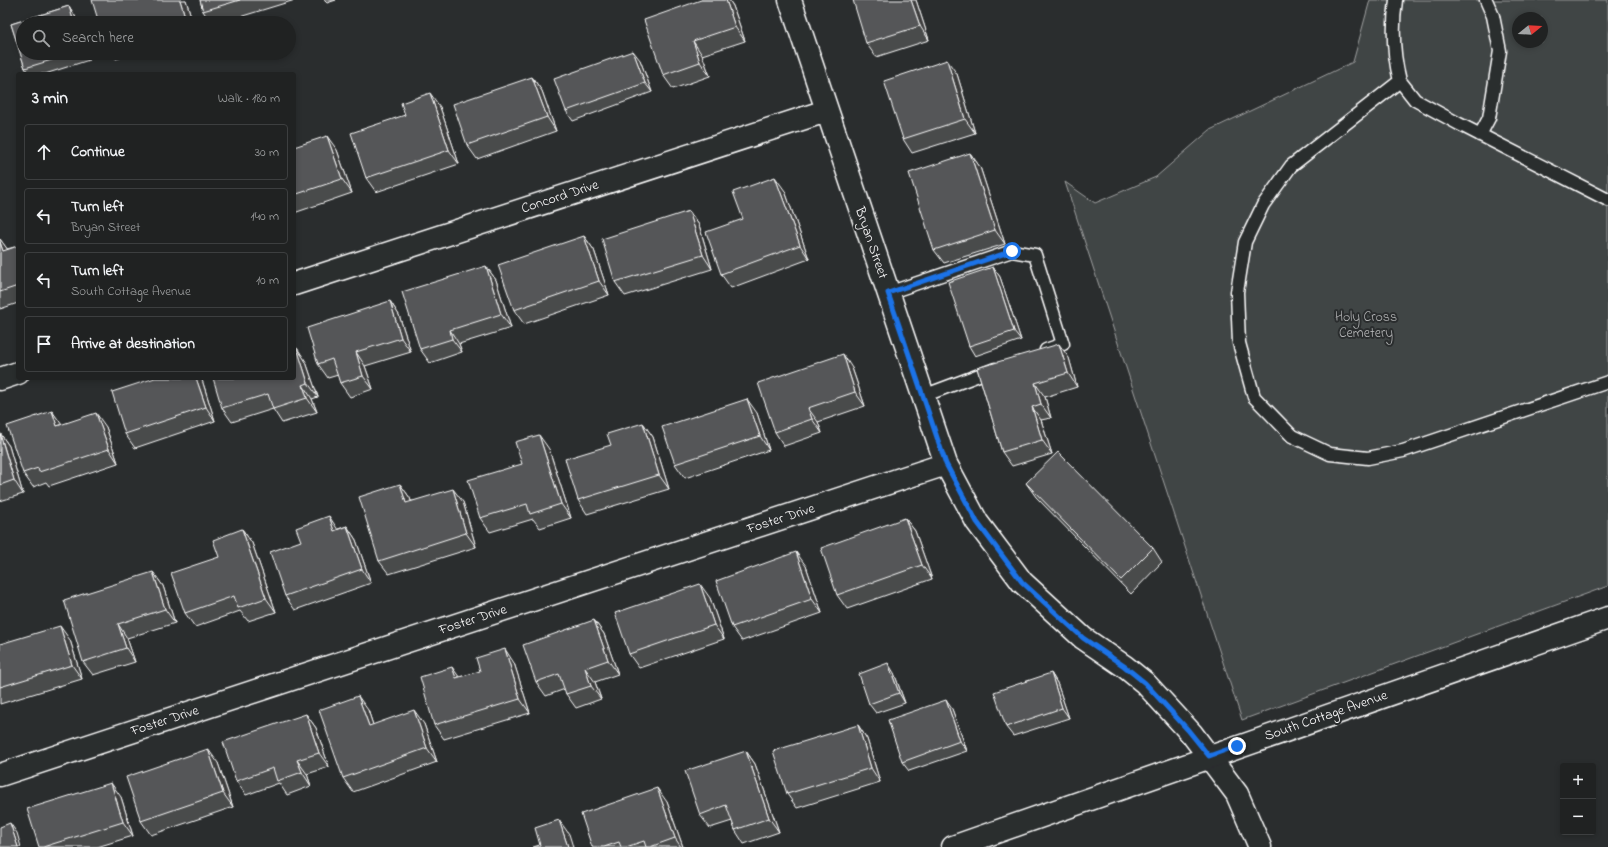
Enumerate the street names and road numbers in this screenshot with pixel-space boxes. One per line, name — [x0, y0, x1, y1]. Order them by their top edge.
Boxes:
street label: Concord Drive — [519, 174, 602, 219]
street label: Bryan Street — [848, 203, 893, 282]
street label: Foster Drive — [743, 498, 818, 540]
street label: Foster Drive — [435, 599, 510, 641]
street label: South Cottage Avenue — [1262, 685, 1391, 748]
street label: Foster Drive — [127, 700, 202, 742]

